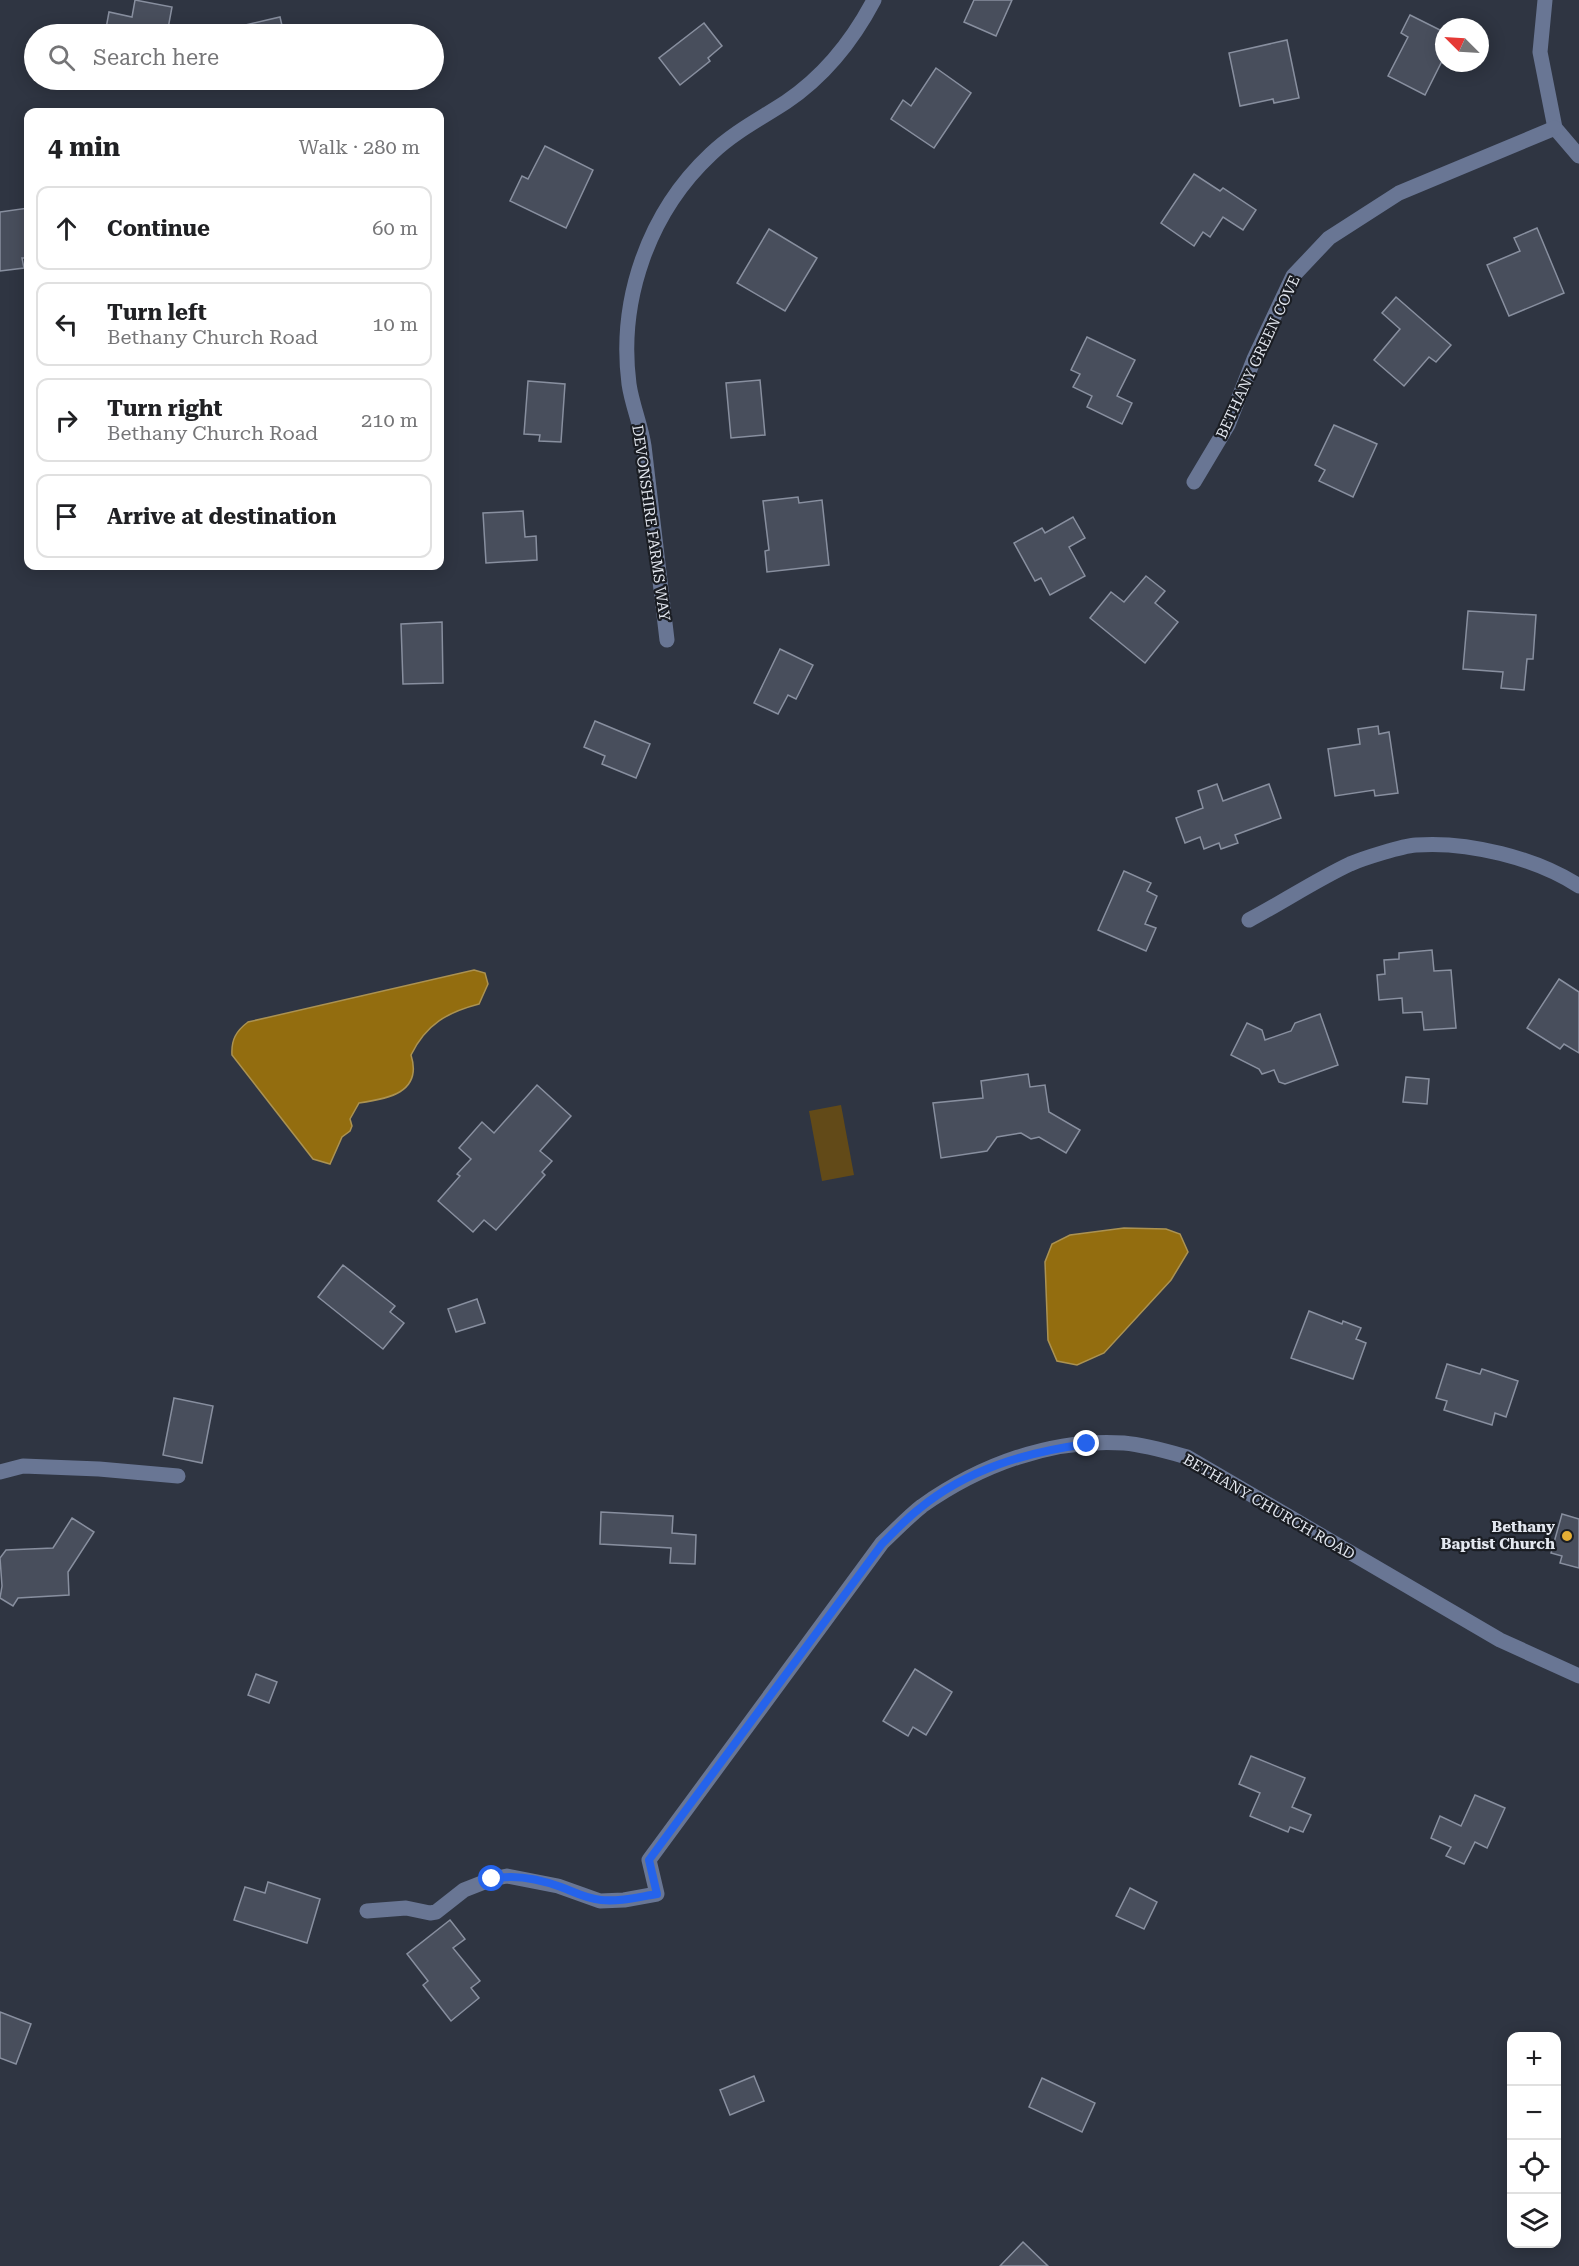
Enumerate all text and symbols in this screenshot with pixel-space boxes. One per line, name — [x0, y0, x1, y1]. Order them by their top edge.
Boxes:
north arrow — [1435, 18, 1489, 72]
search box — [24, 24, 444, 90]
icon: search — [45, 41, 78, 74]
text: Search here — [93, 45, 219, 70]
text: 4 min — [48, 132, 120, 162]
text: Walk · 280 m — [299, 135, 420, 159]
icon: ahead — [50, 212, 83, 245]
text: Continue — [107, 216, 210, 241]
text: 60 m — [372, 216, 418, 240]
street label: BETHANY GREEN COVE — [1212, 272, 1304, 442]
text: Turn left — [107, 300, 207, 325]
icon: left — [50, 308, 83, 341]
text: 10 m — [372, 312, 418, 336]
text: Bethany Church Road — [107, 325, 318, 349]
text: Turn right — [107, 396, 222, 421]
icon: right — [50, 404, 83, 437]
text: 210 m — [361, 408, 418, 432]
text: Bethany Church Road — [107, 421, 318, 445]
street label: DEVONSHIRE FARMS WAY — [628, 424, 674, 623]
icon: arrive — [50, 500, 83, 533]
text: Arrive at destination — [107, 504, 336, 529]
route end — [1073, 1430, 1099, 1456]
street label: BETHANY CHURCH ROAD — [1180, 1450, 1358, 1564]
place label: Bethany Baptist Church — [1441, 1518, 1555, 1553]
marker: Bethany Baptist Church — [1560, 1529, 1574, 1543]
route start — [478, 1865, 504, 1891]
map controls — [1507, 2032, 1561, 2248]
button: + — [1507, 2032, 1561, 2086]
button: − — [1507, 2086, 1561, 2140]
button: locate — [1507, 2140, 1561, 2194]
button: layers — [1507, 2194, 1561, 2248]

